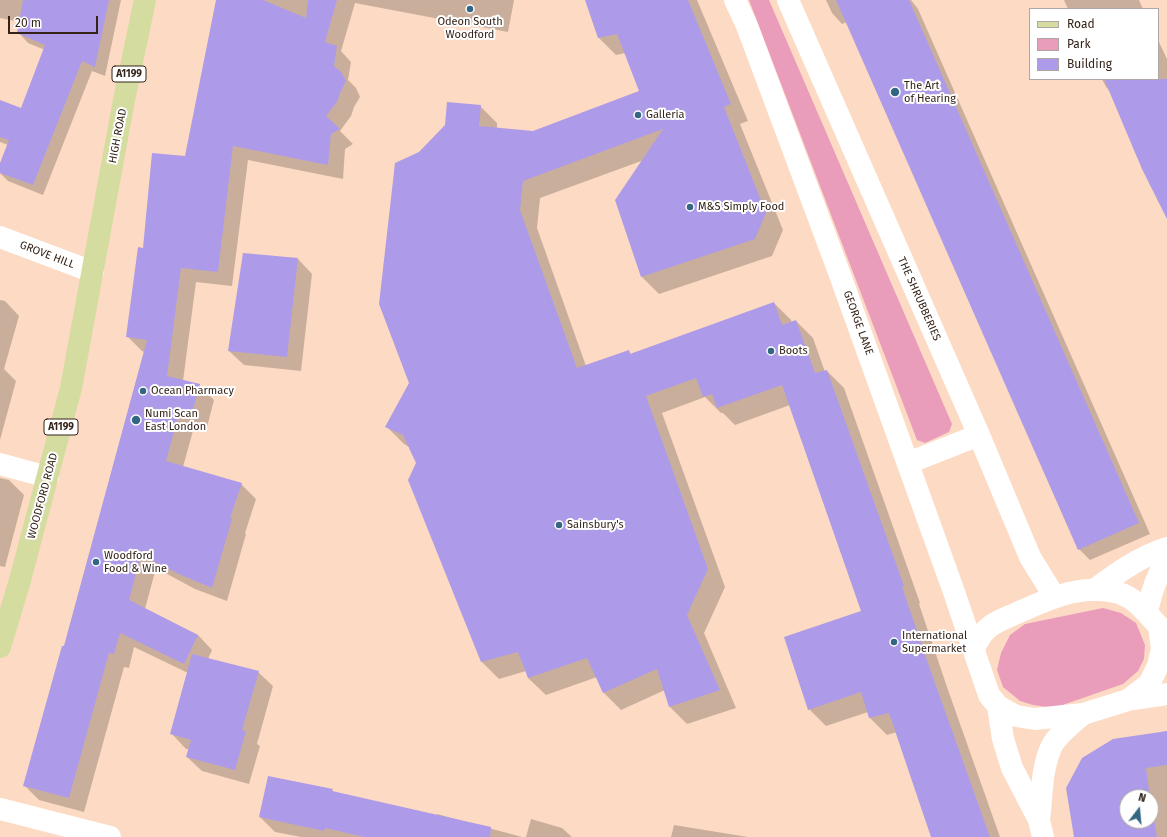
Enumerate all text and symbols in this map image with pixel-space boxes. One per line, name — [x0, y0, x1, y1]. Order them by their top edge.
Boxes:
marker: Odeon South Woodford — [465, 4, 475, 14]
scale bar — [10, 8, 100, 34]
legend — [1029, 8, 1159, 80]
place label: Odeon South Woodford — [437, 15, 503, 41]
text: 20 m — [15, 16, 41, 30]
text: Road — [1067, 17, 1095, 31]
text: Park — [1067, 37, 1091, 51]
text: Building — [1067, 57, 1112, 71]
road number: A1199 — [112, 66, 146, 82]
place label: The Art of Hearing — [904, 79, 956, 105]
marker: The Art of Hearing — [889, 86, 901, 98]
street label: HIGH ROAD — [106, 107, 130, 165]
place label: Galleria — [646, 108, 685, 122]
marker: Galleria — [633, 110, 643, 120]
place label: M&S Simply Food — [698, 200, 784, 214]
marker: M&S Simply Food — [685, 202, 695, 212]
street label: GROVE HILL — [18, 239, 76, 271]
street label: THE SHRUBBERIES — [895, 255, 943, 343]
street label: GEORGE LANE — [840, 289, 876, 357]
place label: Boots — [779, 344, 808, 358]
marker: Boots — [766, 346, 776, 356]
place label: Ocean Pharmacy — [151, 384, 234, 398]
marker: Ocean Pharmacy — [138, 386, 148, 396]
place label: Numi Scan East London — [145, 407, 206, 433]
marker: Numi Scan East London — [130, 414, 142, 426]
road number: A1199 — [44, 419, 78, 435]
street label: WOODFORD ROAD — [25, 452, 61, 540]
place label: Sainsbury's — [567, 518, 624, 532]
marker: Sainsbury's — [554, 520, 564, 530]
place label: Woodford Food & Wine — [104, 549, 167, 575]
marker: Woodford Food & Wine — [91, 557, 101, 567]
place label: International Supermarket — [902, 629, 967, 655]
marker: International Supermarket — [889, 637, 899, 647]
north arrow — [1119, 789, 1159, 829]
text: N — [1137, 791, 1147, 805]

